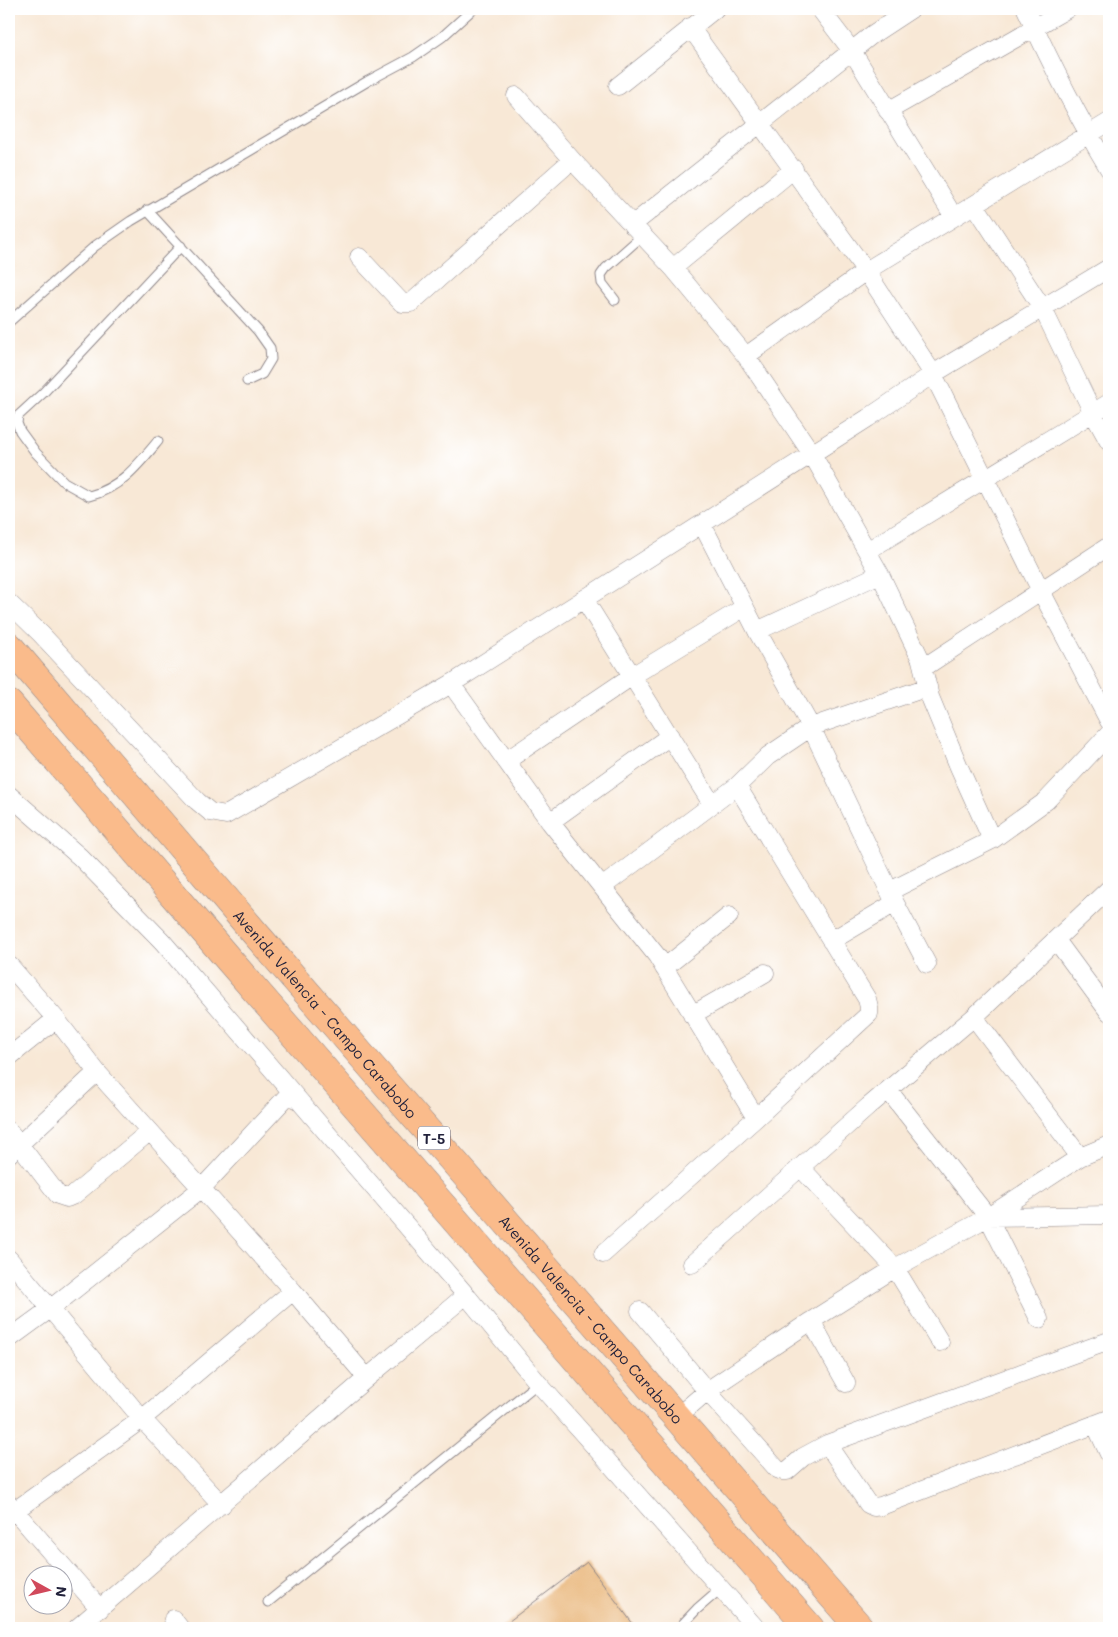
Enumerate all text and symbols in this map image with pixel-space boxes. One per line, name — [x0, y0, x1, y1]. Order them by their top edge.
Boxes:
street label: Avenida Valencia - Campo Carabobo — [229, 905, 422, 1123]
road number: T-5 — [418, 1126, 450, 1150]
street label: Avenida Valencia - Campo Carabobo — [495, 1211, 688, 1428]
north arrow — [22, 1564, 72, 1614]
text: N — [51, 1585, 72, 1598]

